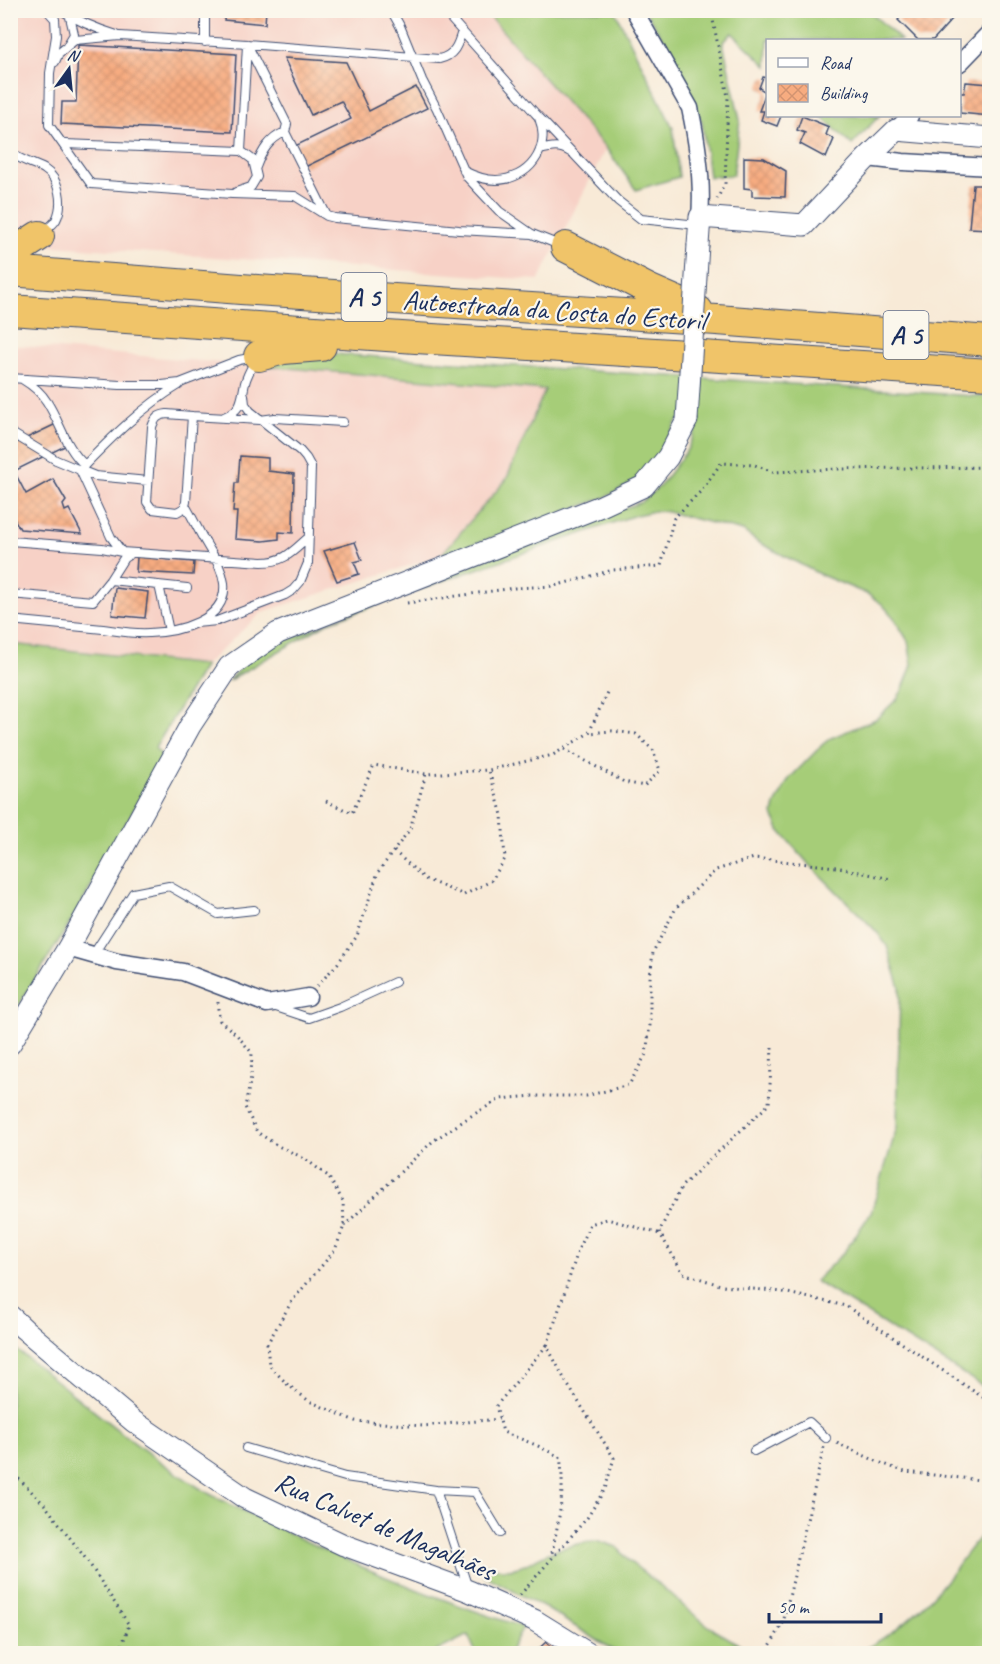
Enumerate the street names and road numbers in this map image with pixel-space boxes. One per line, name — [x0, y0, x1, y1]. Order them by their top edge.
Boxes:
road number: A 5 — [342, 273, 386, 321]
street label: Autoestrada da Costa do Estoril — [402, 282, 712, 338]
road number: A 5 — [884, 311, 928, 359]
street label: Rua Calvet de Magalhães — [270, 1464, 503, 1589]

